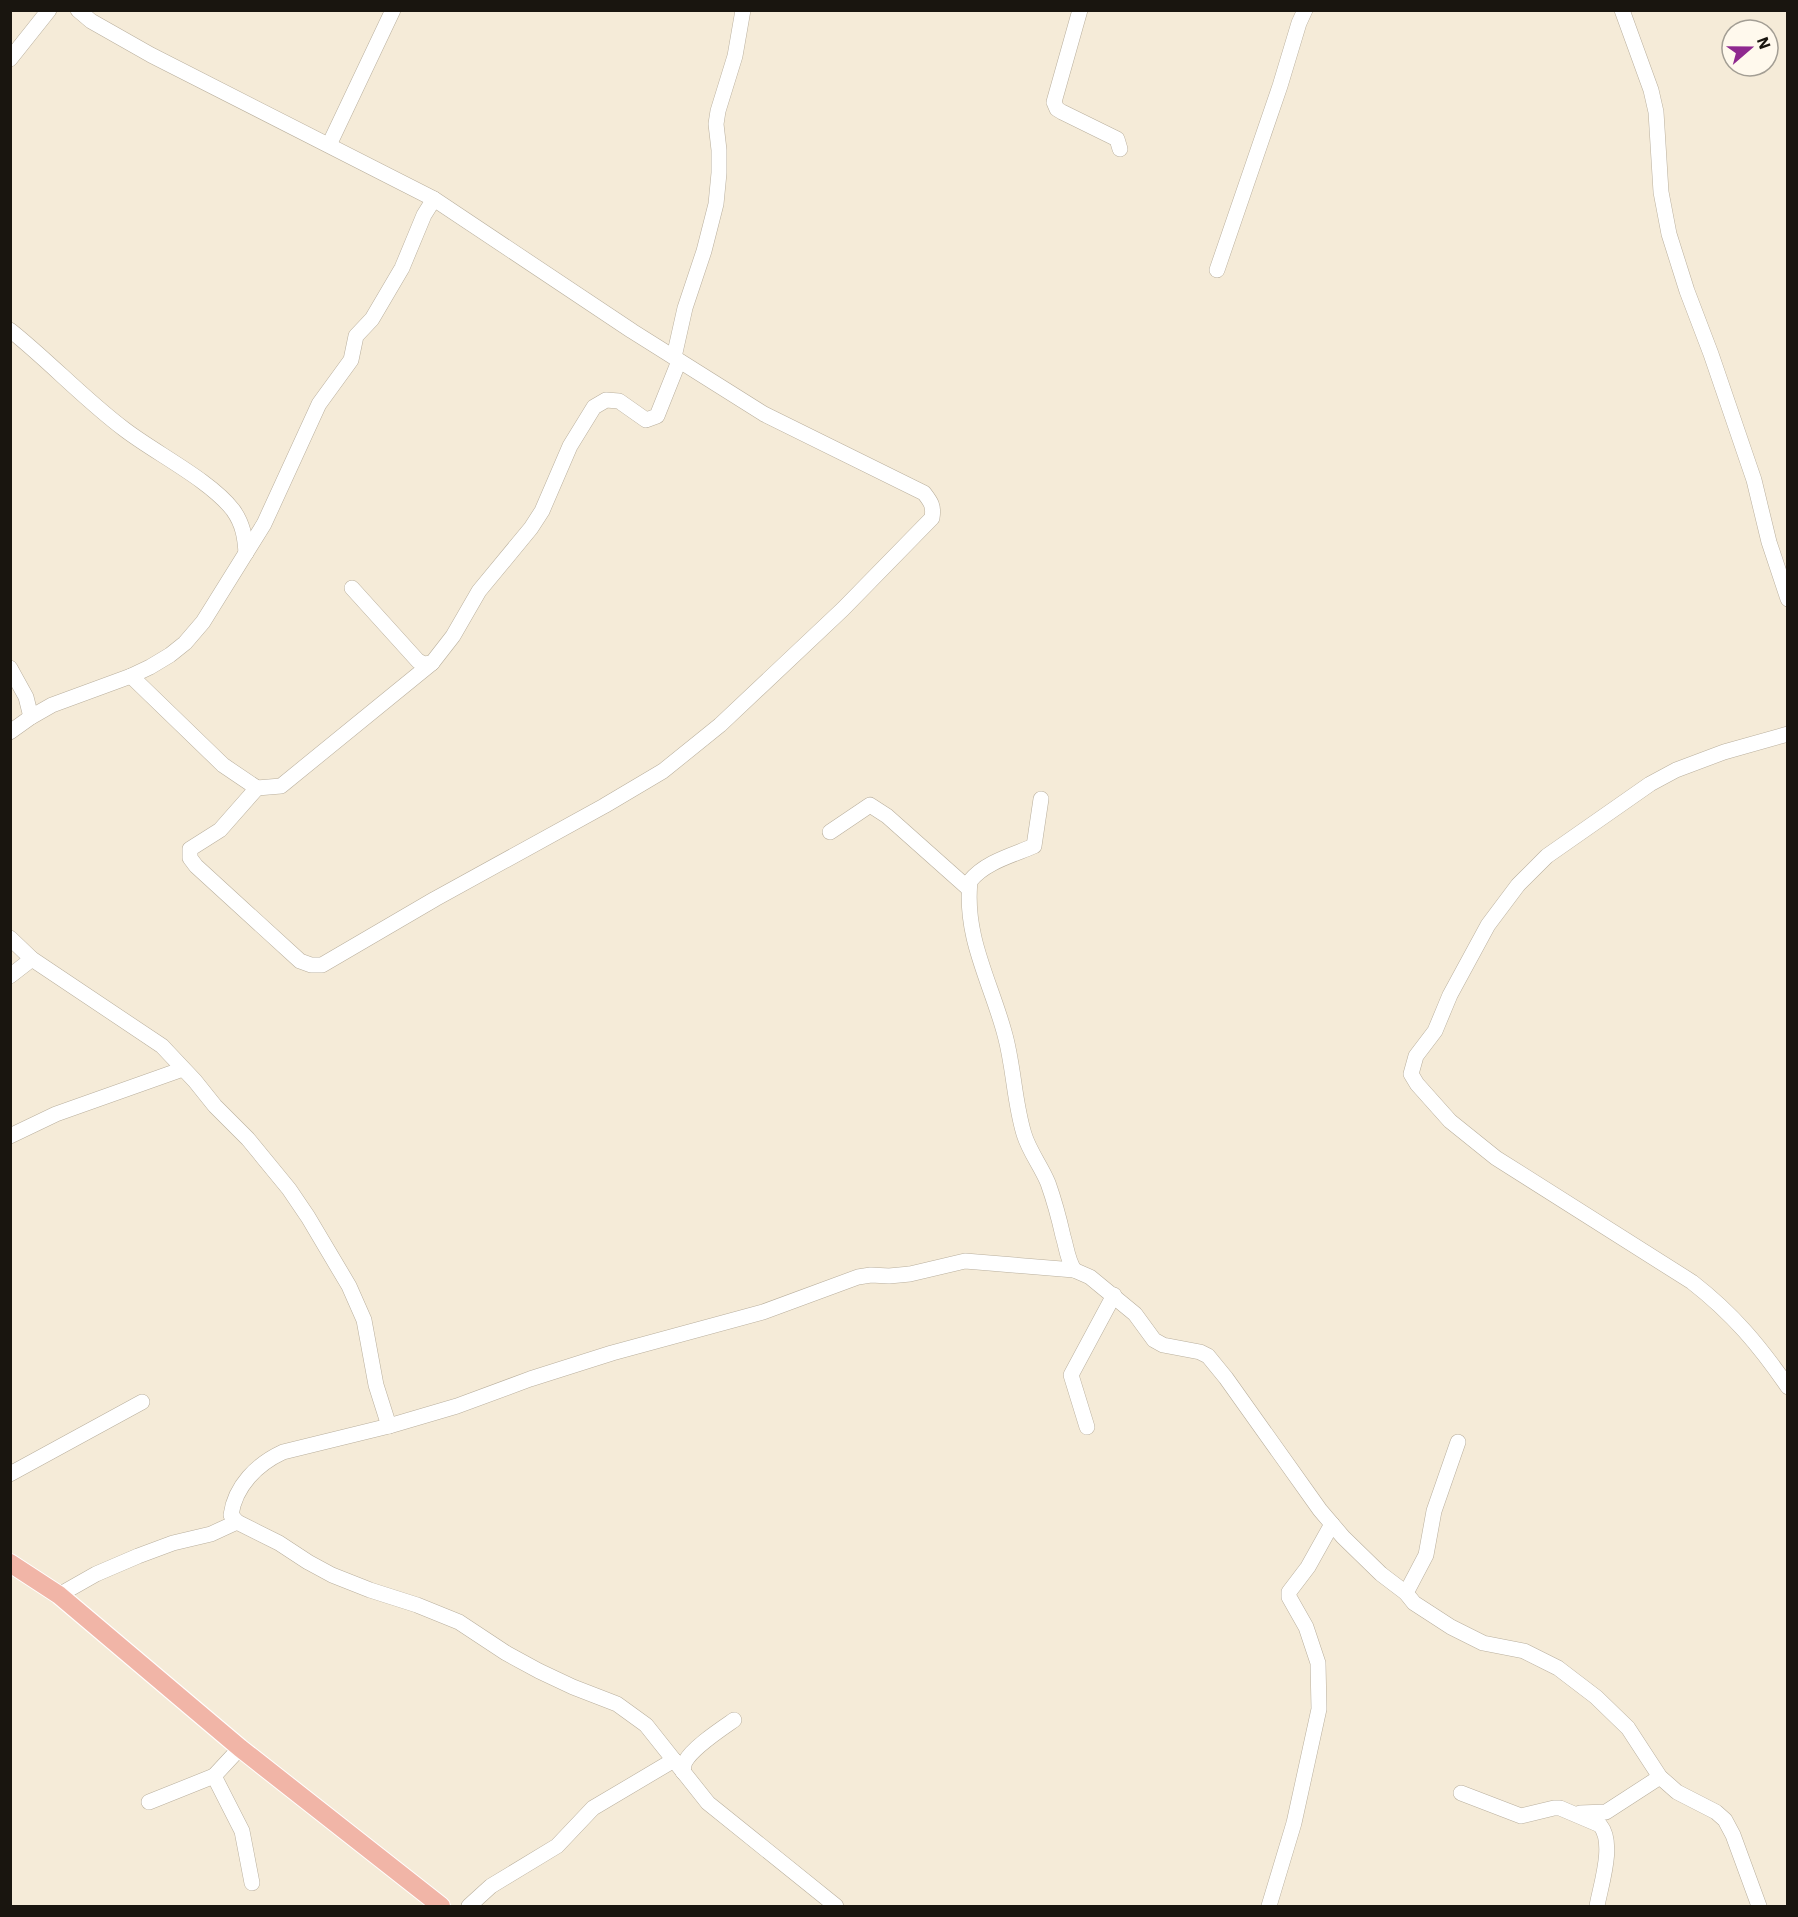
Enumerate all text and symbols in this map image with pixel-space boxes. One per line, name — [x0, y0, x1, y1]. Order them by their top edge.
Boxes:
north arrow — [1720, 18, 1780, 78]
text: N — [1753, 34, 1775, 52]

